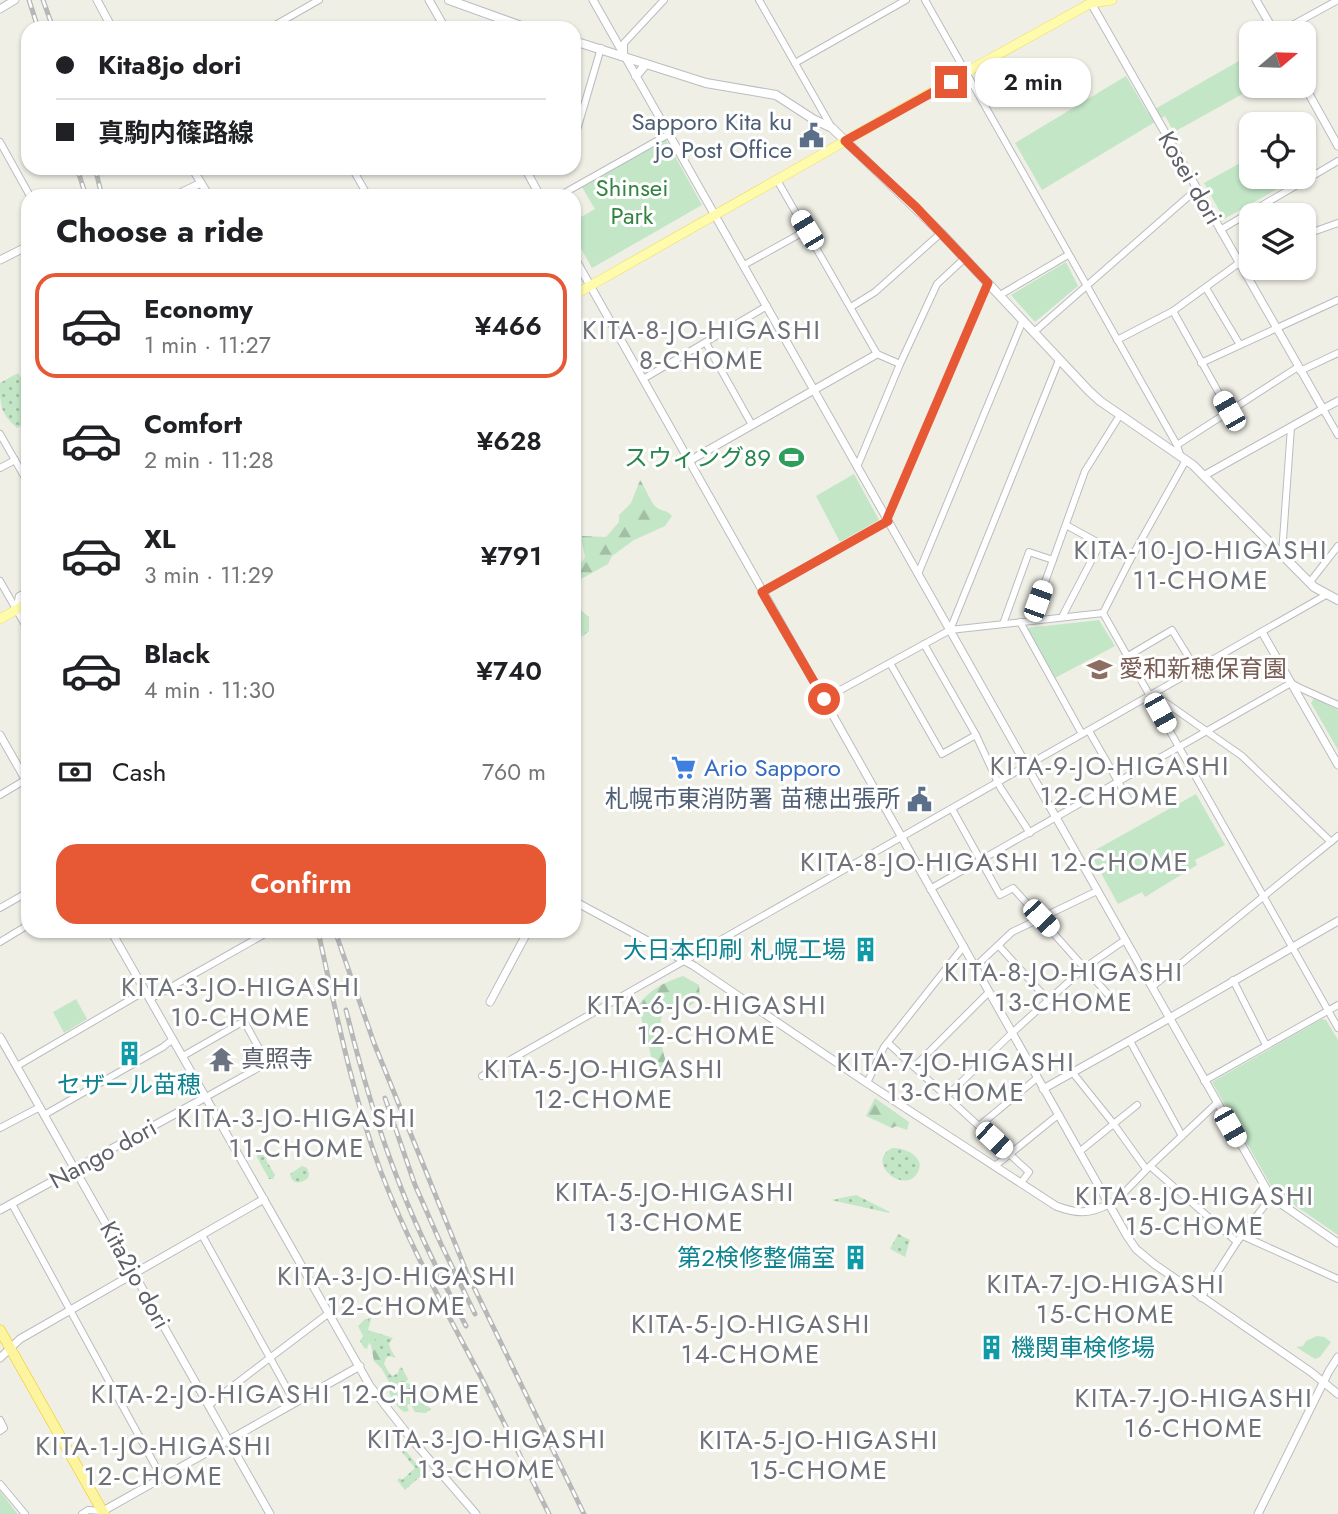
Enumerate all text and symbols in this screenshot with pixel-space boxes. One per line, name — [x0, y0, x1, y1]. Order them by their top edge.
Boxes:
north arrow — [1239, 21, 1316, 98]
map controls — [1239, 21, 1316, 280]
text: Kita8jo dori — [98, 46, 241, 84]
callout: 2 min — [976, 57, 1091, 106]
text: 2 min — [1003, 65, 1063, 99]
route end — [935, 66, 967, 98]
place label: Sapporo Kita ku jo Post Office — [631, 104, 792, 167]
button: locate — [1239, 112, 1316, 189]
text: 真駒内篠路線 — [98, 114, 254, 152]
public building icon: Sapporo Kita ku jo Post Office — [798, 122, 826, 150]
street label: Kosei dori — [1150, 125, 1231, 231]
park label: Shinsei Park — [596, 170, 668, 233]
button: layers — [1239, 203, 1316, 280]
car — [788, 207, 827, 253]
text: Choose a ride — [56, 208, 264, 254]
text: Economy — [144, 290, 253, 328]
icon: car — [60, 294, 123, 357]
text: ¥466 — [475, 307, 542, 345]
district label: KITA-8-JO-HIGASHI 8-CHOME — [582, 311, 822, 379]
text: 1 min · 11:27 — [144, 328, 271, 362]
car — [1210, 388, 1249, 434]
text: Comfort — [144, 405, 242, 443]
icon: car — [60, 409, 123, 472]
text: ¥628 — [477, 422, 542, 460]
place label: スウィング89 — [624, 440, 771, 475]
text: 2 min · 11:28 — [144, 443, 274, 477]
sports icon: スウィング89 — [777, 444, 805, 472]
text: XL — [144, 520, 176, 558]
icon: car — [60, 524, 123, 587]
district label: KITA-10-JO-HIGASHI 11-CHOME — [1074, 531, 1328, 599]
text: ¥791 — [481, 537, 542, 575]
text: 3 min · 11:29 — [144, 558, 274, 592]
car — [1021, 578, 1056, 624]
text: Black — [144, 635, 210, 673]
icon: car — [60, 639, 123, 702]
place label: 愛和新穂保育園 — [1119, 651, 1287, 686]
text: ¥740 — [476, 652, 542, 690]
school or university icon: 愛和新穂保育園 — [1085, 655, 1113, 683]
text: 4 min · 11:30 — [144, 673, 275, 707]
route start — [808, 683, 840, 715]
car — [1141, 690, 1180, 736]
district label: KITA-9-JO-HIGASHI 12-CHOME — [990, 747, 1230, 815]
place label: Ario Sapporo — [704, 750, 841, 785]
icon: cash — [56, 753, 94, 791]
text: Cash — [112, 753, 166, 791]
supermarket icon: Ario Sapporo — [670, 754, 698, 782]
text: 760 m — [482, 755, 546, 789]
place label: 札幌市東消防署 苗穂出張所 — [605, 781, 900, 816]
public building icon: 札幌市東消防署 苗穂出張所 — [906, 785, 934, 813]
district label: KITA-8-JO-HIGASHI 12-CHOME — [800, 843, 1190, 881]
button: Confirm — [56, 844, 546, 924]
car — [1019, 895, 1064, 941]
place label: 大日本印刷 札幌工場 — [623, 932, 846, 967]
building icon: 大日本印刷 札幌工場 — [852, 936, 880, 964]
district label: KITA-8-JO-HIGASHI 13-CHOME — [944, 953, 1184, 1021]
district label: KITA-3-JO-HIGASHI 10-CHOME — [121, 968, 361, 1036]
district label: KITA-6-JO-HIGASHI 12-CHOME — [587, 986, 827, 1054]
building icon: セザール苗穂 — [115, 1040, 143, 1068]
place label: 真照寺 — [241, 1041, 313, 1076]
district label: KITA-7-JO-HIGASHI 13-CHOME — [836, 1043, 1076, 1111]
temple icon: 真照寺 — [207, 1045, 235, 1073]
district label: KITA-5-JO-HIGASHI 12-CHOME — [484, 1050, 724, 1118]
place label: セザール苗穂 — [57, 1067, 201, 1102]
district label: KITA-3-JO-HIGASHI 11-CHOME — [177, 1099, 417, 1167]
car — [1211, 1104, 1250, 1150]
street label: Nango dori — [43, 1110, 163, 1197]
car — [972, 1118, 1017, 1162]
district label: KITA-5-JO-HIGASHI 13-CHOME — [555, 1173, 795, 1241]
district label: KITA-8-JO-HIGASHI 15-CHOME — [1075, 1177, 1315, 1245]
street label: Kita2jo dori — [91, 1215, 179, 1335]
place label: 第2検修整備室 — [677, 1240, 835, 1275]
building icon: 第2検修整備室 — [841, 1244, 869, 1272]
district label: KITA-3-JO-HIGASHI 12-CHOME — [277, 1257, 517, 1325]
district label: KITA-7-JO-HIGASHI 15-CHOME — [986, 1265, 1226, 1333]
district label: KITA-5-JO-HIGASHI 14-CHOME — [631, 1305, 871, 1373]
place label: 機関車検修場 — [1011, 1330, 1155, 1365]
building icon: 機関車検修場 — [977, 1334, 1005, 1362]
district label: KITA-2-JO-HIGASHI 12-CHOME — [91, 1375, 481, 1413]
district label: KITA-7-JO-HIGASHI 16-CHOME — [1074, 1379, 1314, 1447]
district label: KITA-3-JO-HIGASHI 13-CHOME — [367, 1420, 607, 1488]
district label: KITA-5-JO-HIGASHI 15-CHOME — [699, 1421, 939, 1489]
district label: KITA-1-JO-HIGASHI 12-CHOME — [35, 1427, 273, 1495]

